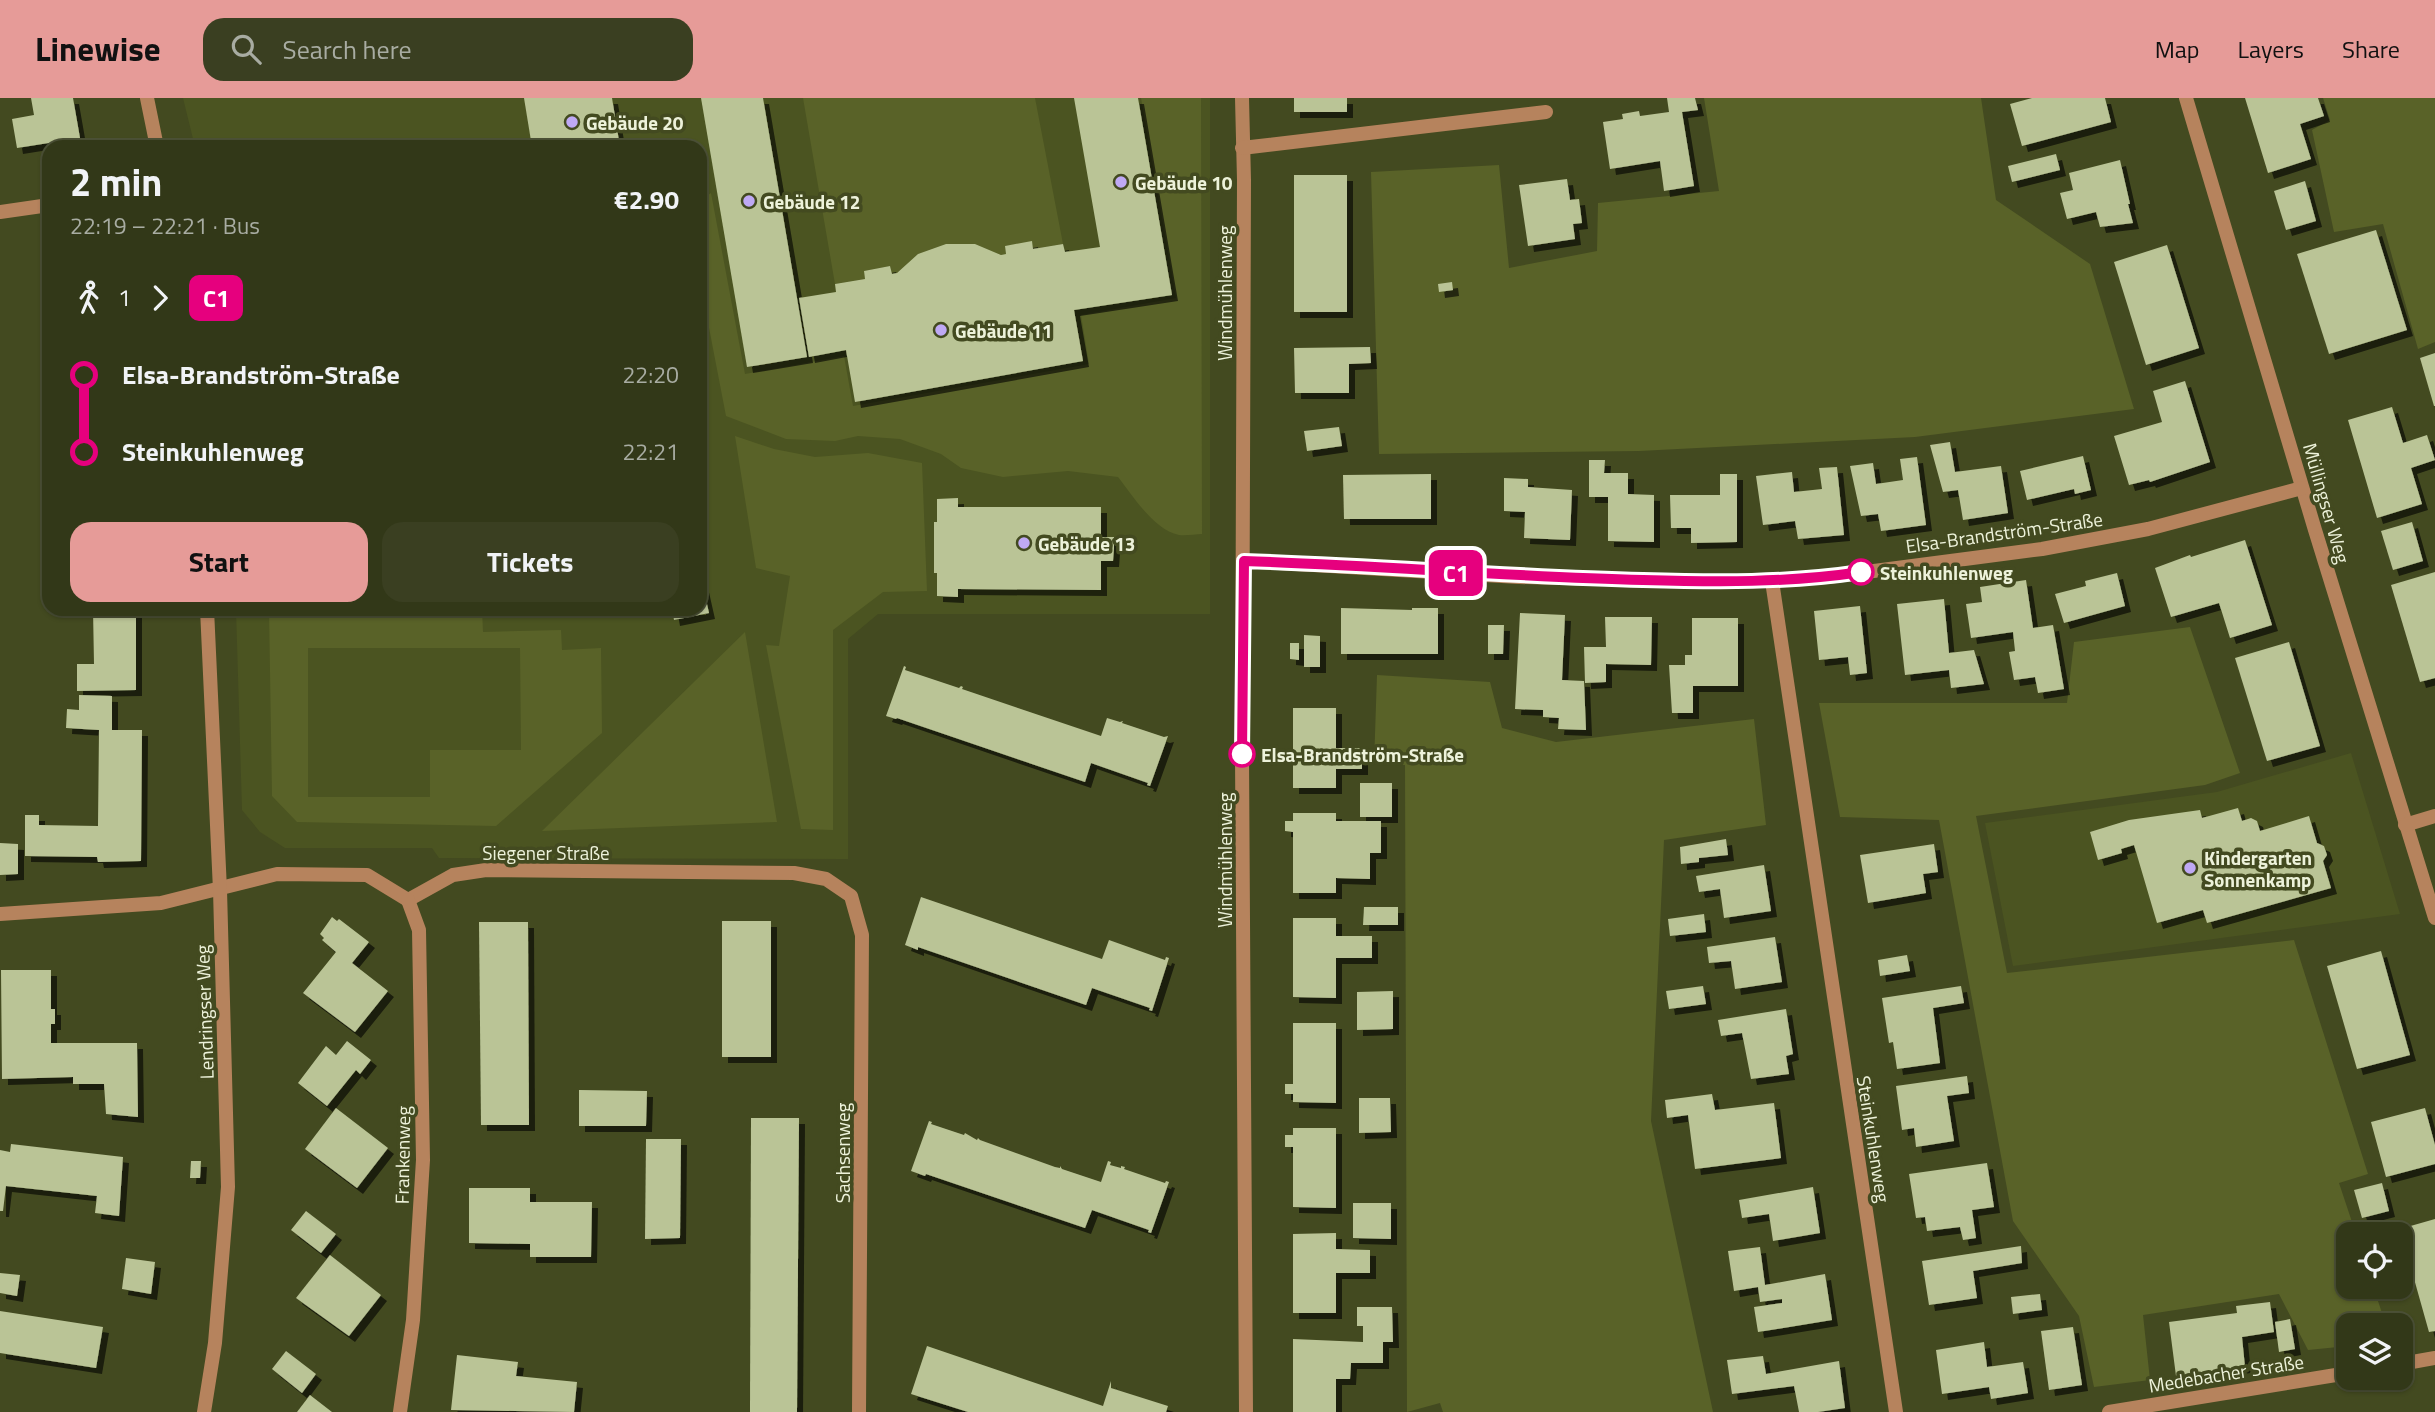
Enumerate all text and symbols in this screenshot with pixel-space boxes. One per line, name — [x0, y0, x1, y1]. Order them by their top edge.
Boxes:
search box — [203, 18, 693, 81]
text: Linewise — [35, 24, 161, 74]
icon: search — [227, 30, 265, 68]
text: Search here — [283, 30, 412, 69]
text: Map — [2155, 31, 2200, 67]
text: Layers — [2238, 31, 2304, 67]
text: Share — [2342, 31, 2400, 67]
place label: Gebäude 20 — [586, 108, 684, 137]
marker: Gebäude 20 — [564, 114, 580, 130]
text: 2 min — [70, 153, 162, 211]
place label: Gebäude 10 — [1135, 168, 1233, 197]
marker: Gebäude 10 — [1113, 174, 1129, 190]
text: €2.90 — [614, 180, 679, 219]
place label: Gebäude 12 — [763, 187, 860, 216]
marker: Gebäude 12 — [741, 193, 757, 209]
text: 22:19 – 22:21 · Bus — [70, 208, 260, 243]
street label: Windmühlenweg — [1210, 225, 1239, 361]
icon: walk — [70, 279, 108, 317]
icon: forward — [141, 279, 179, 317]
text: 1 — [118, 280, 131, 315]
text: C1 — [203, 280, 229, 316]
place label: Gebäude 11 — [955, 316, 1052, 345]
marker: Gebäude 11 — [933, 322, 949, 338]
text: Elsa-Brandström-Straße — [122, 355, 400, 394]
text: 22:20 — [622, 357, 679, 392]
text: Steinkuhlenweg — [122, 432, 304, 471]
text: 22:21 — [622, 434, 679, 469]
street label: Müllingser Weg — [2296, 439, 2358, 567]
street label: Elsa-Brandström-Straße — [1904, 504, 2104, 560]
button: Start — [70, 522, 368, 602]
button: Tickets — [382, 522, 679, 602]
place label: Gebäude 13 — [1038, 529, 1135, 558]
marker: Gebäude 13 — [1016, 535, 1032, 551]
line badge: C1 — [1424, 550, 1488, 596]
text: C1 — [1443, 555, 1469, 591]
place label: Steinkuhlenweg — [1880, 558, 2013, 587]
marker: Steinkuhlenweg — [1848, 559, 1874, 585]
place label: Elsa-Brandström-Straße — [1261, 740, 1464, 769]
marker: Elsa-Brandström-Straße — [1229, 741, 1255, 767]
street label: Windmühlenweg — [1210, 792, 1239, 928]
street label: Siegener Straße — [482, 838, 610, 867]
place label: Kindergarten Sonnenkamp — [2204, 843, 2312, 894]
marker: Kindergarten Sonnenkamp — [2182, 860, 2198, 876]
street label: Lendringser Weg — [187, 944, 221, 1080]
street label: Steinkuhlenweg — [1850, 1074, 1898, 1205]
street label: Sachsenweg — [828, 1102, 857, 1203]
street label: Frankenweg — [387, 1105, 417, 1204]
map controls — [2336, 1222, 2413, 1390]
button: locate — [2336, 1222, 2413, 1299]
button: layers — [2336, 1313, 2413, 1390]
street label: Medebacher Straße — [2146, 1346, 2306, 1400]

